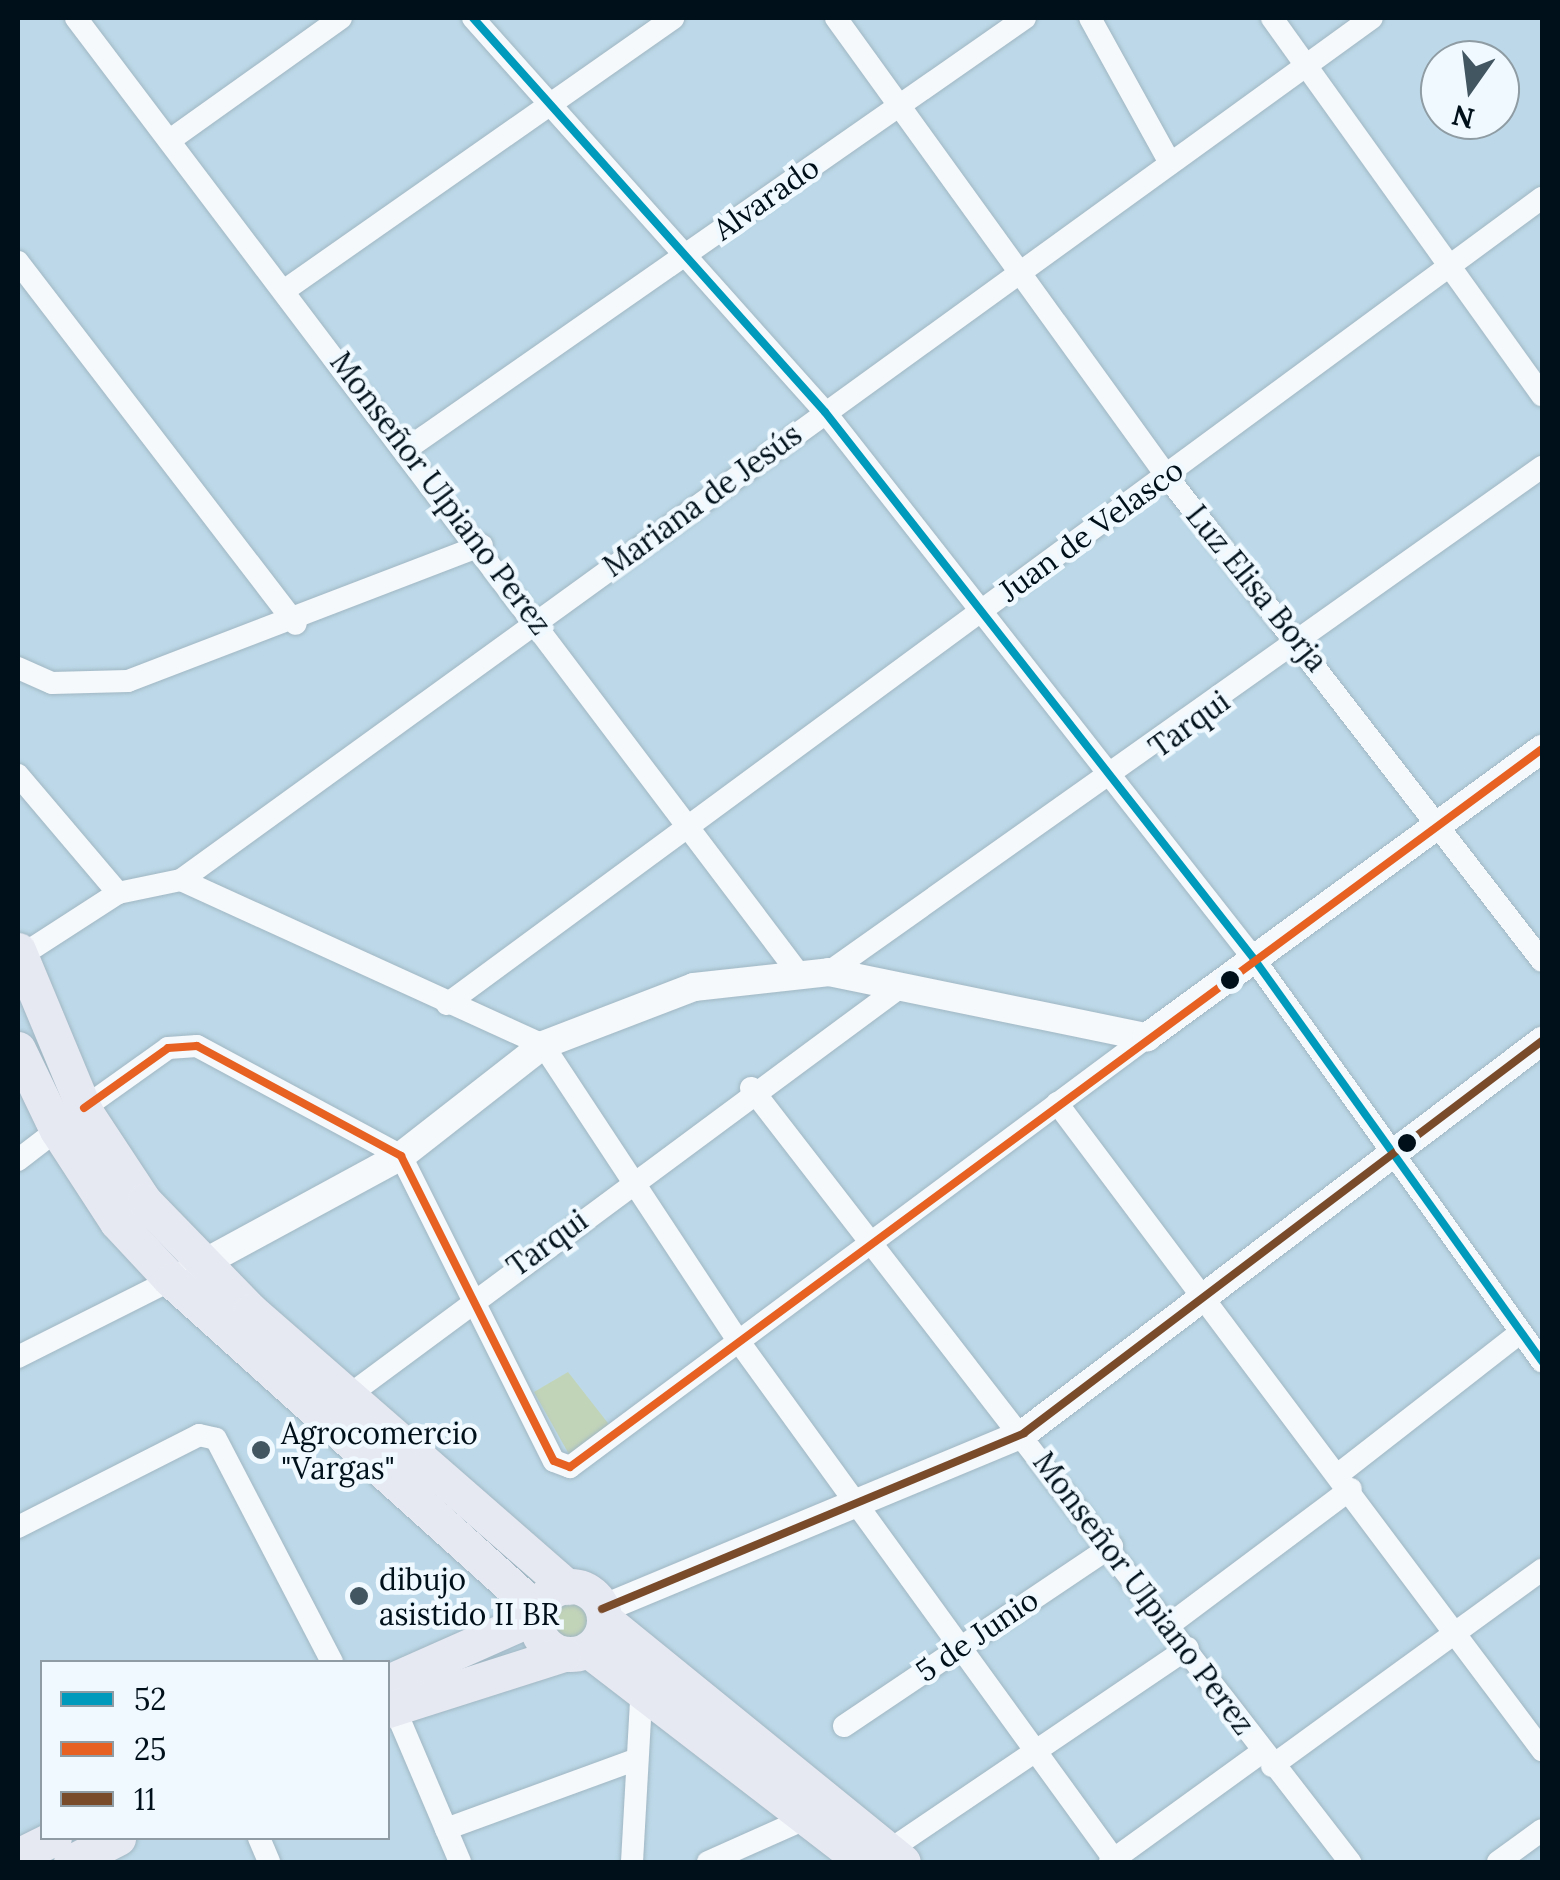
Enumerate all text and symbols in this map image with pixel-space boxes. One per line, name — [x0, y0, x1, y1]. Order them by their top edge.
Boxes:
north arrow — [1420, 40, 1520, 140]
text: N — [1448, 97, 1478, 137]
street label: Alvarado — [706, 149, 826, 247]
street label: Monseñor Ulpiano Perez — [323, 345, 559, 641]
street label: Mariana de Jesús — [596, 416, 808, 584]
street label: Juan de Velasco — [992, 451, 1190, 609]
street label: Luz Elisa Borja — [1179, 498, 1335, 678]
street label: Tarqui — [1142, 683, 1236, 765]
unlabelled marker — [1220, 970, 1240, 990]
unlabelled marker — [1397, 1133, 1417, 1153]
street label: Tarqui — [500, 1202, 594, 1284]
place label: Agrocomercio "Vargas" — [281, 1415, 478, 1486]
marker: Agrocomercio "Vargas" — [250, 1439, 272, 1461]
street label: Monseñor Ulpiano Perez — [1026, 1445, 1262, 1741]
place label: dibujo asistido II BR — [379, 1561, 559, 1632]
street label: 5 de Junio — [909, 1581, 1045, 1689]
marker: dibujo asistido II BR — [348, 1585, 370, 1607]
legend — [40, 1660, 390, 1840]
text: 52 — [134, 1680, 166, 1718]
text: 25 — [134, 1730, 166, 1768]
text: 11 — [134, 1780, 156, 1818]

